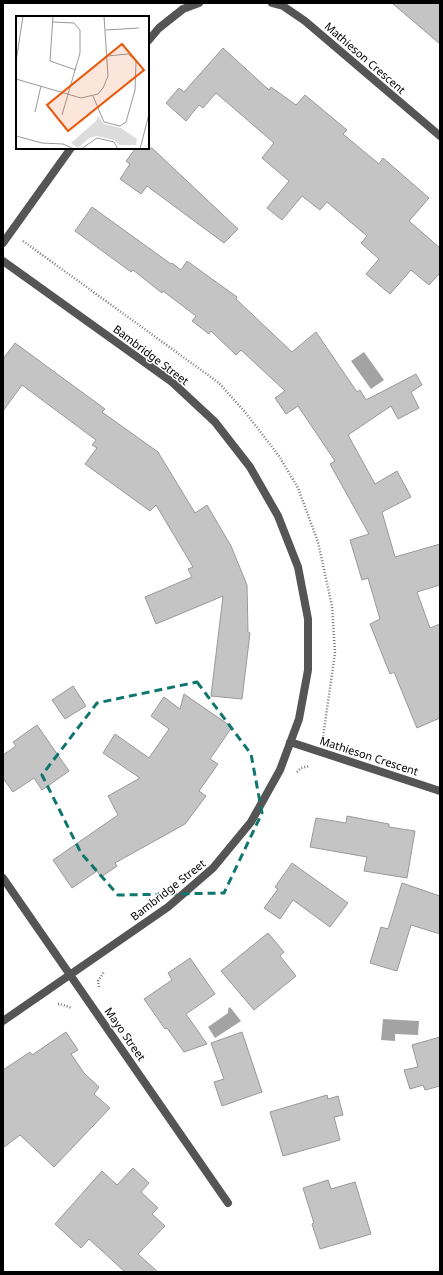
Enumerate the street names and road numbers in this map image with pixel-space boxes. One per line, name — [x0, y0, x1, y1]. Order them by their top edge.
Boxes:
street label: Mathieson Crescent — [322, 18, 409, 97]
street label: Bambridge Street — [110, 321, 192, 388]
street label: Mathieson Crescent — [318, 733, 420, 779]
street label: Bambridge Street — [127, 856, 208, 924]
street label: Mayo Street — [101, 1004, 149, 1063]

